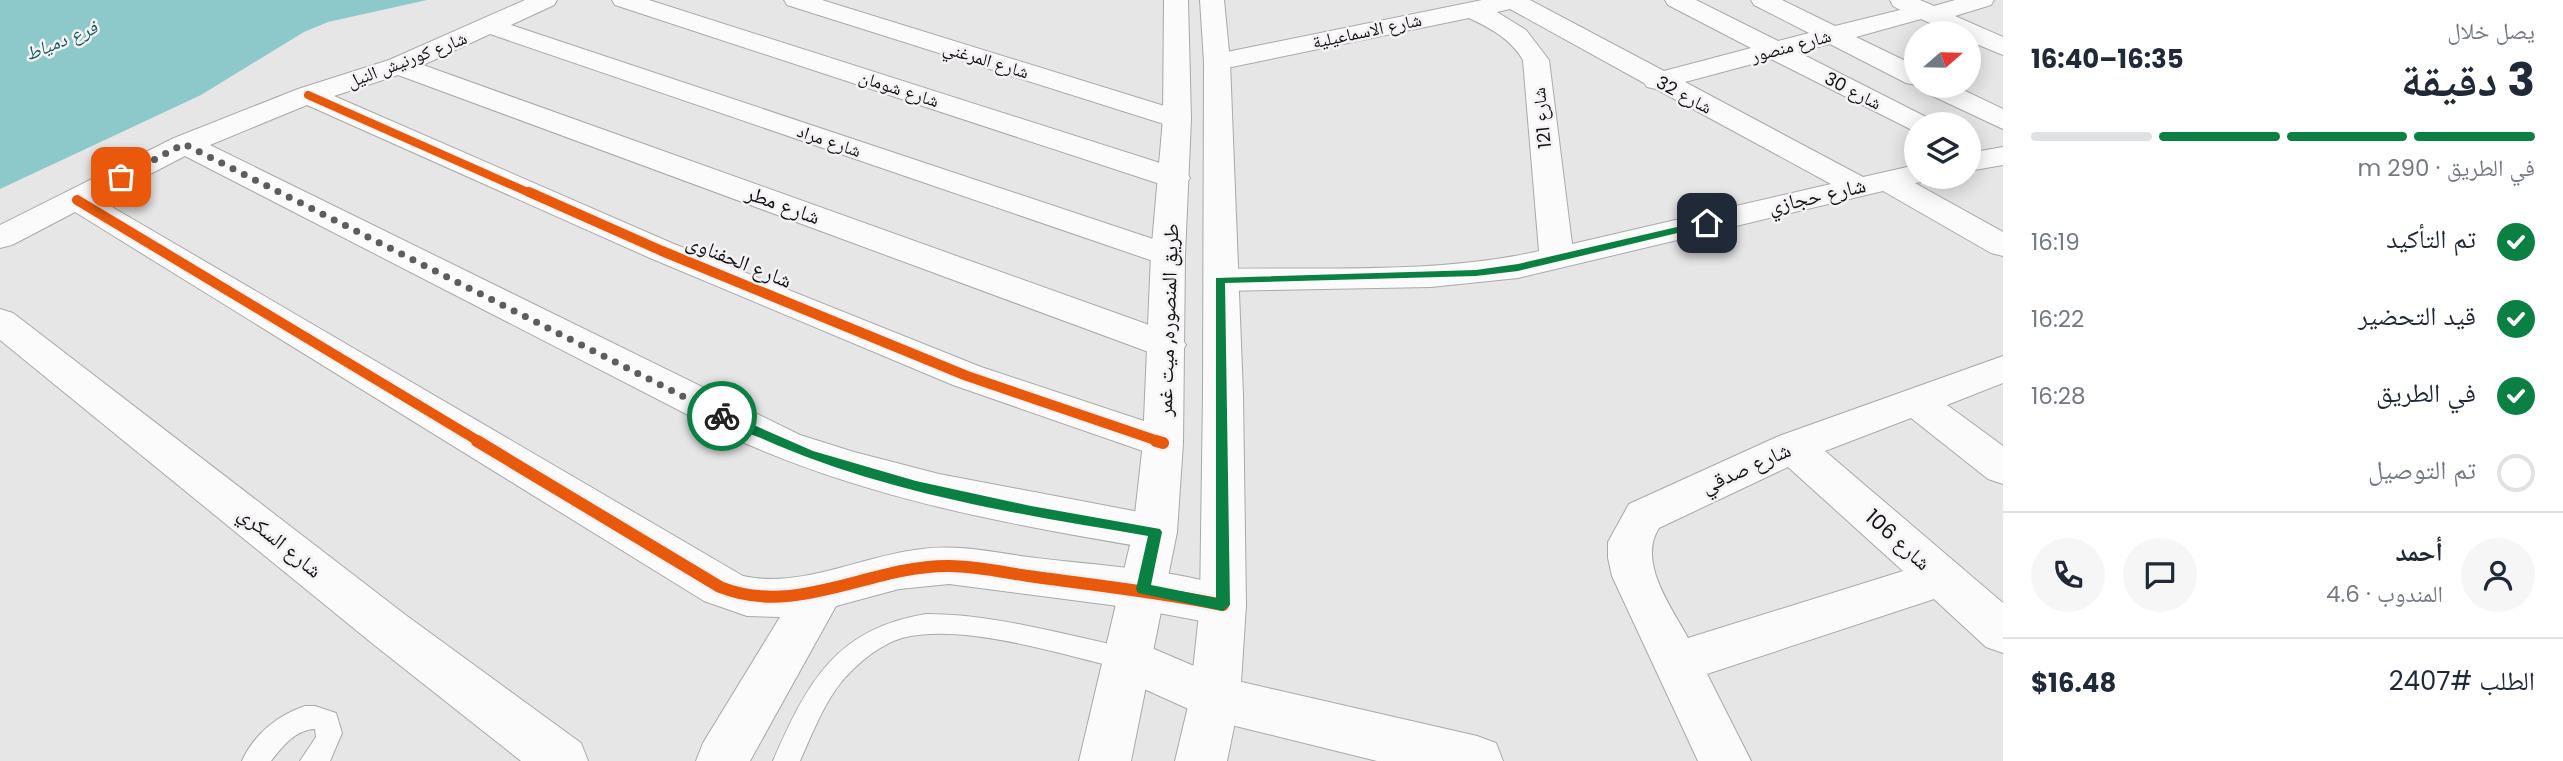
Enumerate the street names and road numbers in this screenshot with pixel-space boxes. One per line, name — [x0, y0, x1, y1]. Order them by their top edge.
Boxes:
street label: شارع الاسماعيلية — [1310, 7, 1424, 54]
street label: شارع منصور — [1747, 23, 1834, 68]
street label: شارع كورنيش النيل — [343, 25, 471, 94]
street label: شارع المرغني — [939, 35, 1032, 87]
street label: شارع شومان — [856, 64, 942, 113]
street label: شارع 30 — [1820, 66, 1886, 116]
street label: شارع 32 — [1652, 69, 1717, 120]
street label: شارع 121 — [1526, 86, 1557, 150]
street label: شارع مراد — [794, 118, 865, 163]
street label: شارع حجازي — [1765, 170, 1869, 223]
street label: شارع مطر — [741, 177, 824, 231]
street label: طريق المنصوره, ميت غمر — [1150, 223, 1185, 418]
street label: شارع الحفناوى — [682, 226, 796, 295]
street label: شارع صدقي — [1696, 435, 1796, 502]
street label: شارع السكري — [231, 499, 328, 586]
street label: شارع 106 — [1859, 502, 1937, 577]

